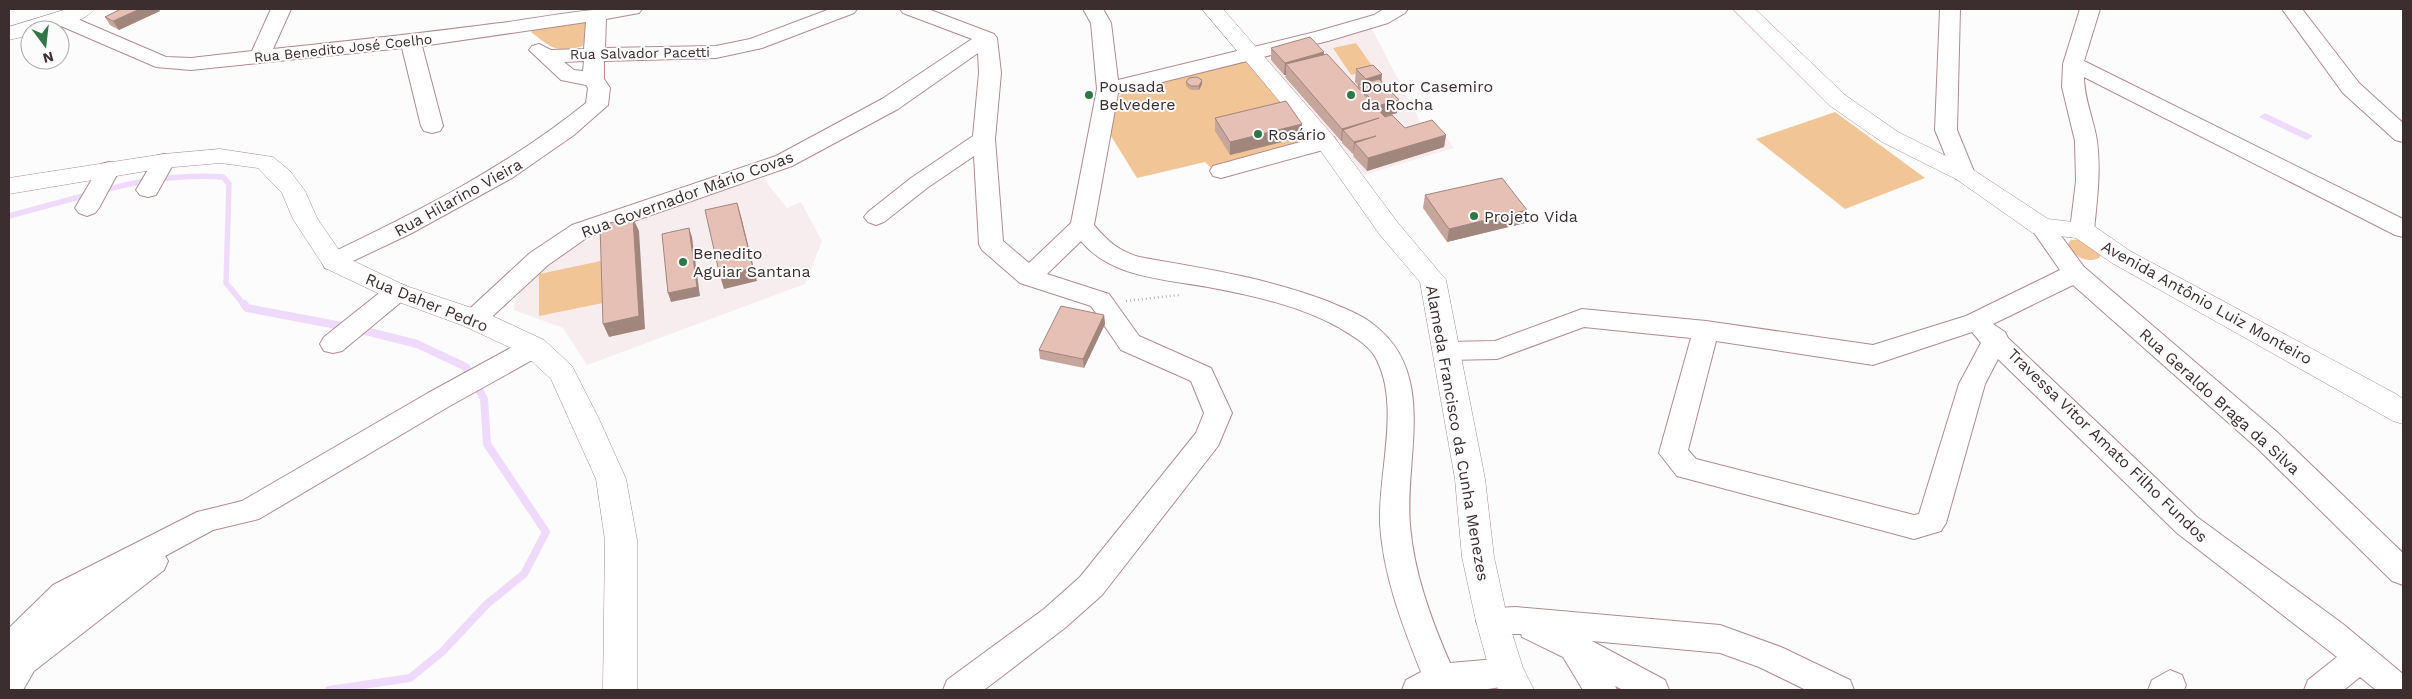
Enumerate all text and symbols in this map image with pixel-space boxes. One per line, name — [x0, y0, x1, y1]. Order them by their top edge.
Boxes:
north arrow — [20, 20, 70, 70]
street label: Rua Benedito José Coelho — [253, 31, 433, 65]
street label: Rua Salvador Pacetti — [570, 44, 710, 62]
text: N — [41, 48, 55, 67]
place label: Pousada Belvedere — [1099, 77, 1176, 114]
place label: Doutor Casemiro da Rocha — [1361, 77, 1493, 114]
marker: Pousada Belvedere — [1083, 89, 1095, 101]
marker: Doutor Casemiro da Rocha — [1345, 89, 1357, 101]
place label: Rosário — [1268, 125, 1326, 144]
marker: Rosário — [1252, 128, 1264, 140]
street label: Rua Governador Mário Covas — [578, 147, 796, 242]
street label: Rua Hilarino Vieira — [391, 154, 525, 240]
place label: Projeto Vida — [1484, 207, 1578, 226]
marker: Projeto Vida — [1468, 210, 1480, 222]
street label: Avenida Antônio Luiz Monteiro — [2098, 237, 2315, 368]
place label: Benedito Aguiar Santana — [693, 244, 811, 281]
marker: Benedito Aguiar Santana — [677, 256, 689, 268]
street label: Rua Daher Pedro — [363, 269, 491, 336]
street label: Alameda Francisco da Cunha Menezes — [1422, 284, 1493, 583]
street label: Rua Geraldo Braga da Silva — [2135, 324, 2304, 479]
street label: Travessa Vitor Amato Filho Fundos — [2004, 345, 2212, 546]

